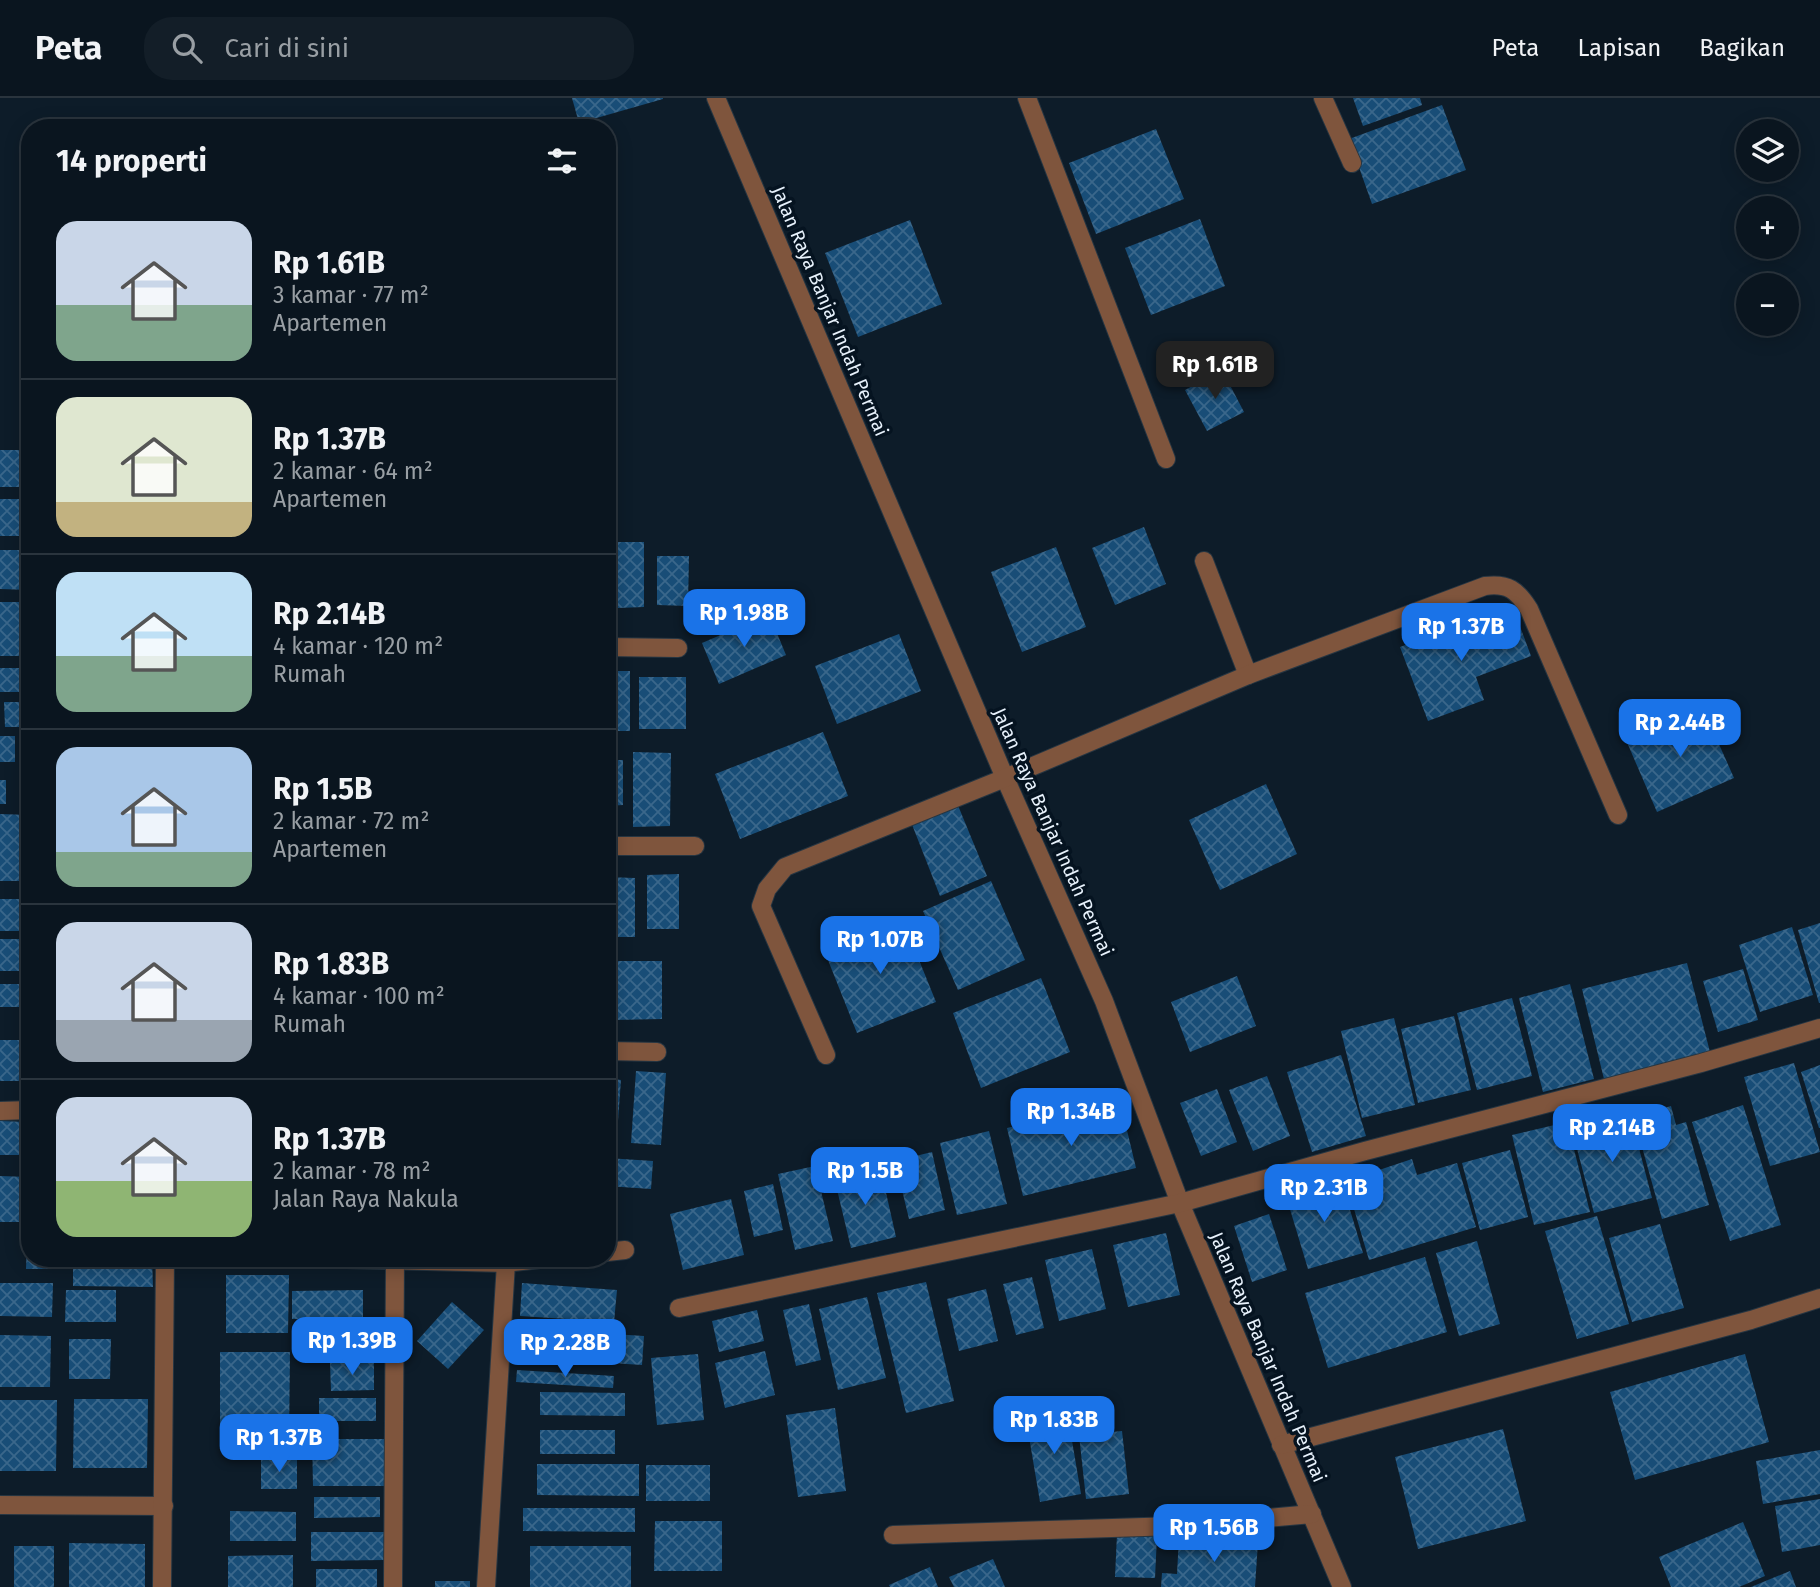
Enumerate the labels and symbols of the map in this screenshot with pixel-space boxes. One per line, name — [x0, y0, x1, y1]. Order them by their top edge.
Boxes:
street label: Jalan Raya Banjar Indah Permai — [767, 182, 893, 440]
pin: Rp 1.61B — [1143, 342, 1287, 401]
pin: Rp 1.98B — [672, 589, 816, 649]
pin: Rp 1.37B — [1389, 603, 1533, 663]
pin: Rp 2.44B — [1608, 700, 1752, 759]
street label: Jalan Raya Banjar Indah Permai — [988, 704, 1118, 960]
pin: Rp 1.07B — [808, 916, 952, 976]
pin: Rp 1.34B — [999, 1088, 1143, 1148]
pin: Rp 2.14B — [1540, 1104, 1684, 1164]
pin: Rp 1.5B — [800, 1148, 930, 1207]
pin: Rp 2.31B — [1252, 1164, 1396, 1224]
street label: Jalan Raya Banjar Indah Permai — [1205, 1228, 1331, 1486]
pin: Rp 1.39B — [280, 1318, 424, 1377]
pin: Rp 2.28B — [493, 1320, 637, 1379]
pin: Rp 1.83B — [982, 1396, 1126, 1456]
pin: Rp 1.37B — [207, 1414, 351, 1474]
pin: Rp 1.56B — [1142, 1504, 1286, 1564]

